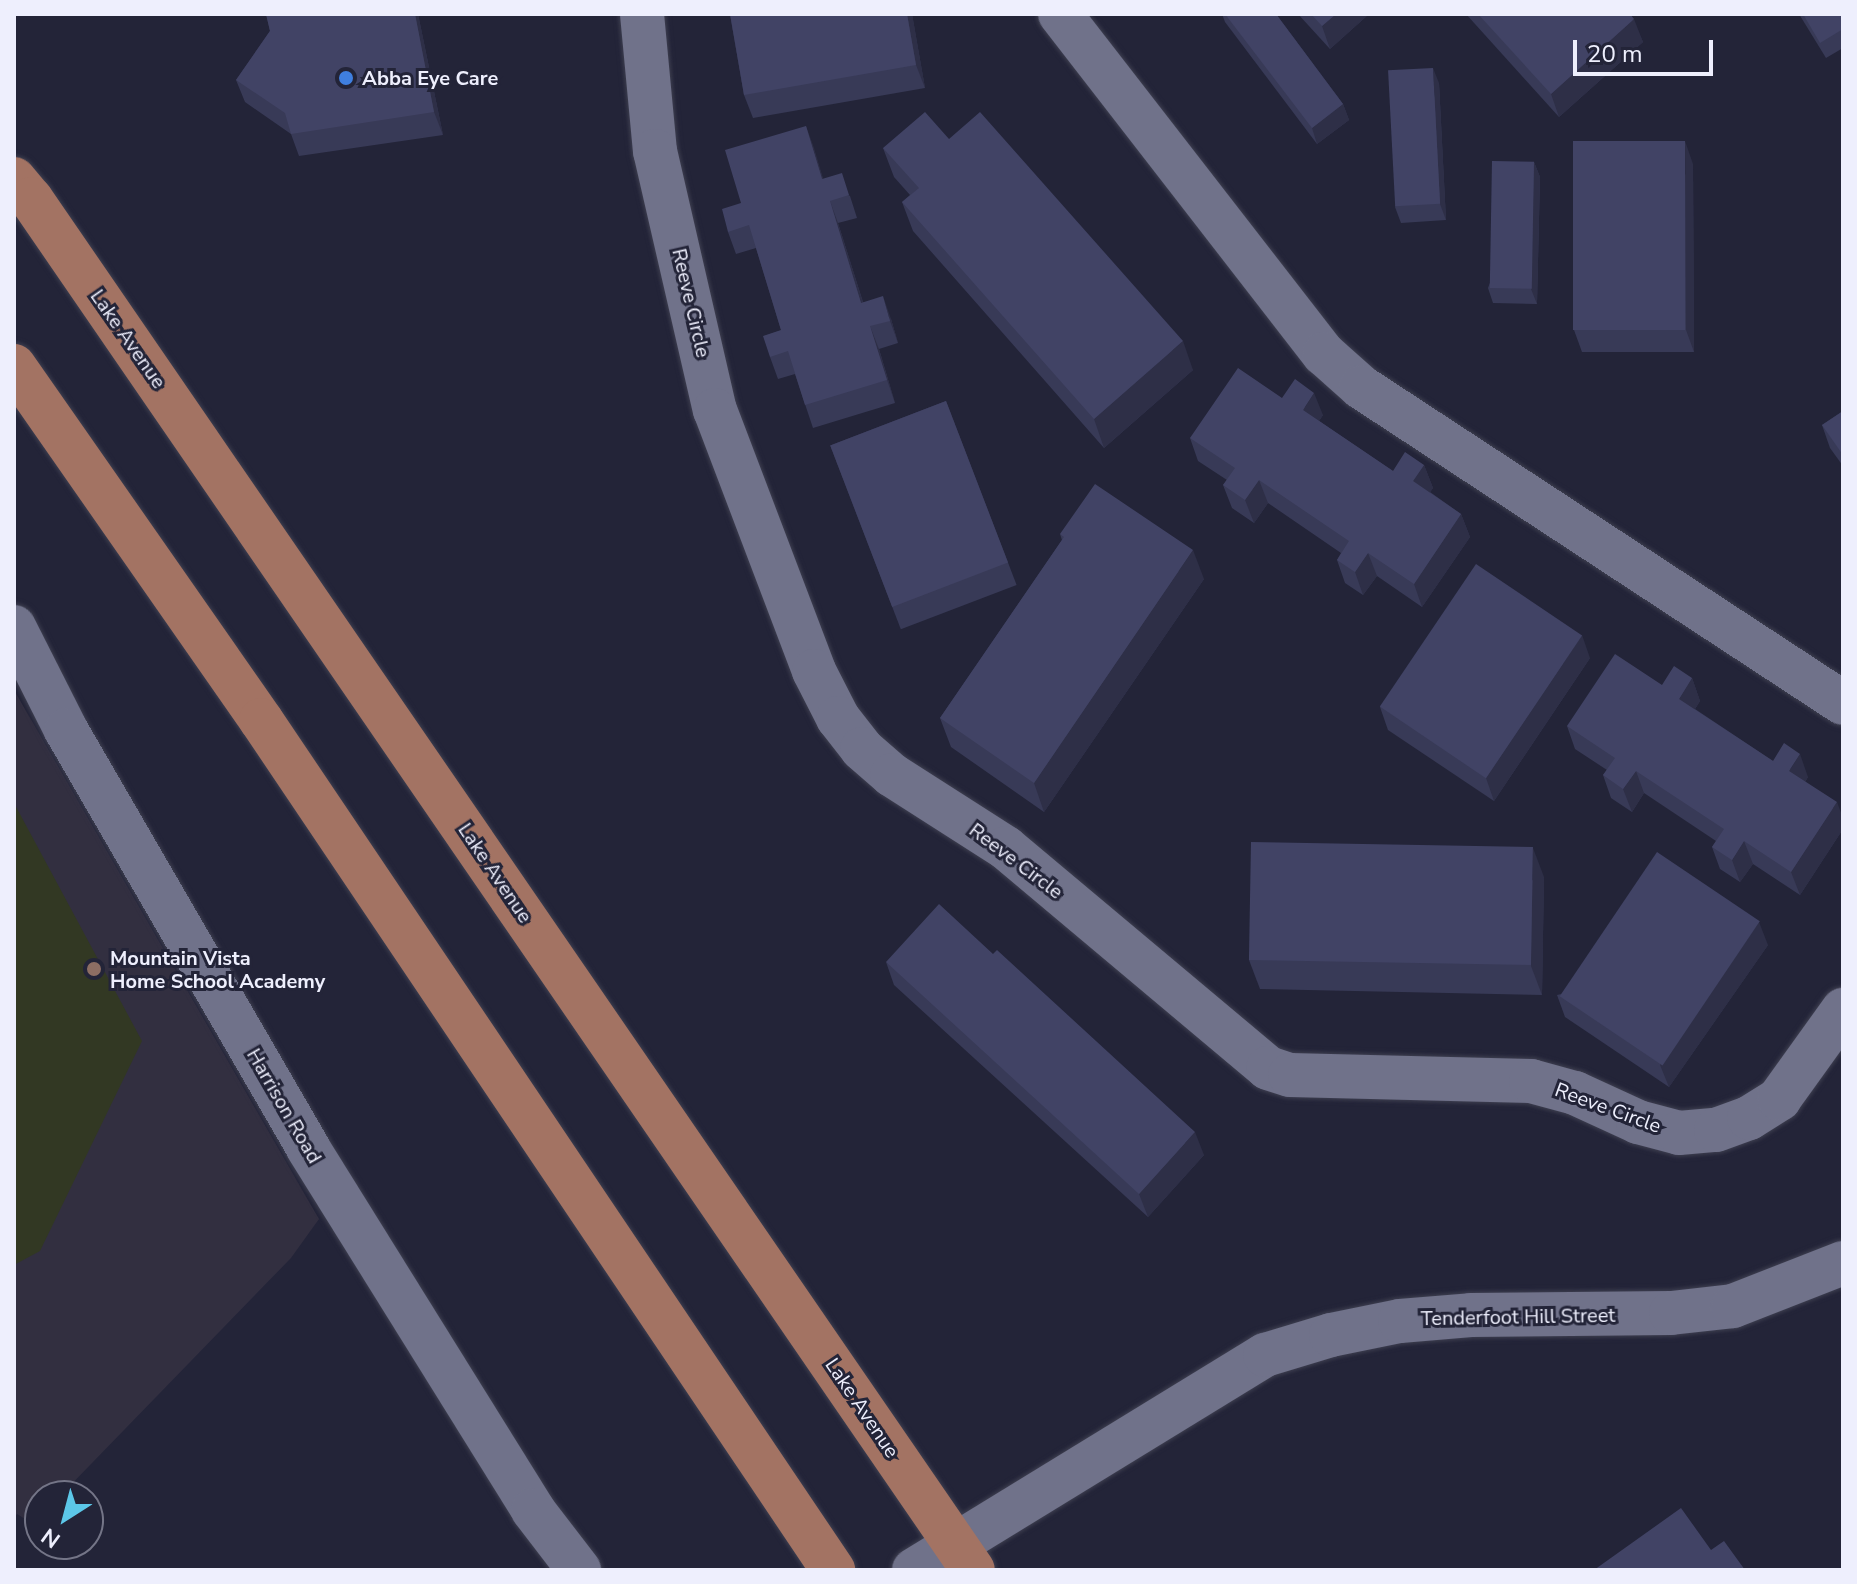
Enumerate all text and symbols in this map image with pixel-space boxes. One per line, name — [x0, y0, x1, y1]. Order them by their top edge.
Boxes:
scale bar — [1577, 24, 1717, 74]
text: 20 m — [1587, 38, 1643, 70]
place label: Abba Eye Care — [362, 66, 498, 90]
marker: Abba Eye Care — [337, 69, 355, 87]
street label: Reeve Circle — [667, 246, 715, 360]
street label: Lake Avenue — [85, 285, 171, 393]
street label: Reeve Circle — [964, 818, 1068, 904]
street label: Lake Avenue — [453, 819, 537, 927]
place label: Mountain Vista Home School Academy — [110, 946, 325, 993]
marker: Mountain Vista Home School Academy — [85, 960, 103, 978]
street label: Harrison Road — [241, 1044, 327, 1168]
street label: Reeve Circle — [1552, 1078, 1664, 1138]
street label: Tenderfoot Hill Street — [1421, 1303, 1615, 1331]
street label: Lake Avenue — [820, 1354, 904, 1462]
north arrow — [24, 1480, 104, 1560]
text: N — [36, 1521, 67, 1555]

